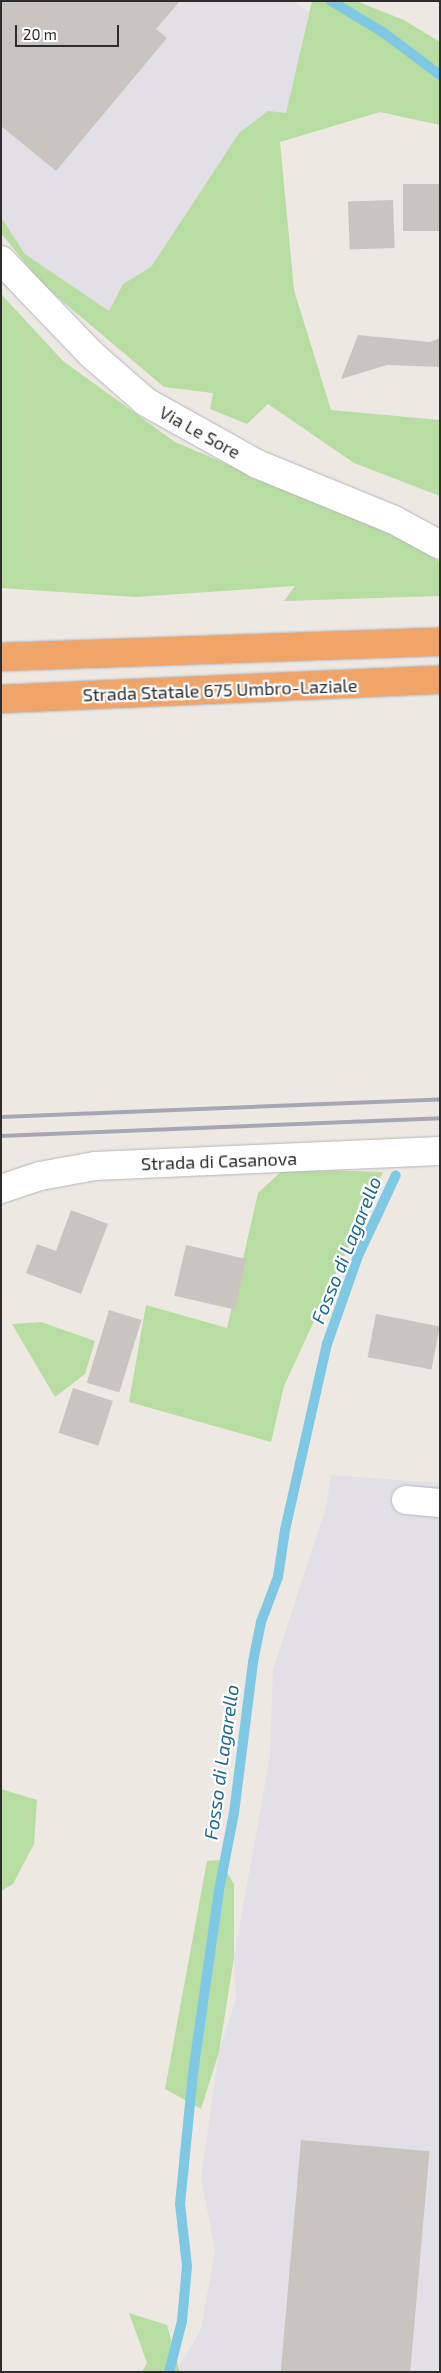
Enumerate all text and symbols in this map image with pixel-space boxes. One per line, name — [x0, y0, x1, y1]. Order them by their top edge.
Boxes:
scale bar — [18, 15, 121, 47]
text: 20 m — [23, 25, 57, 43]
street label: Via Le Sore — [156, 401, 244, 463]
street label: Strada Statale 675 Umbro-Laziale — [82, 674, 358, 706]
street label: Strada di Casanova — [141, 1147, 297, 1175]
water label: Fosso di Lagarello — [306, 1173, 386, 1327]
water label: Fosso di Lagarello — [199, 1683, 243, 1841]

